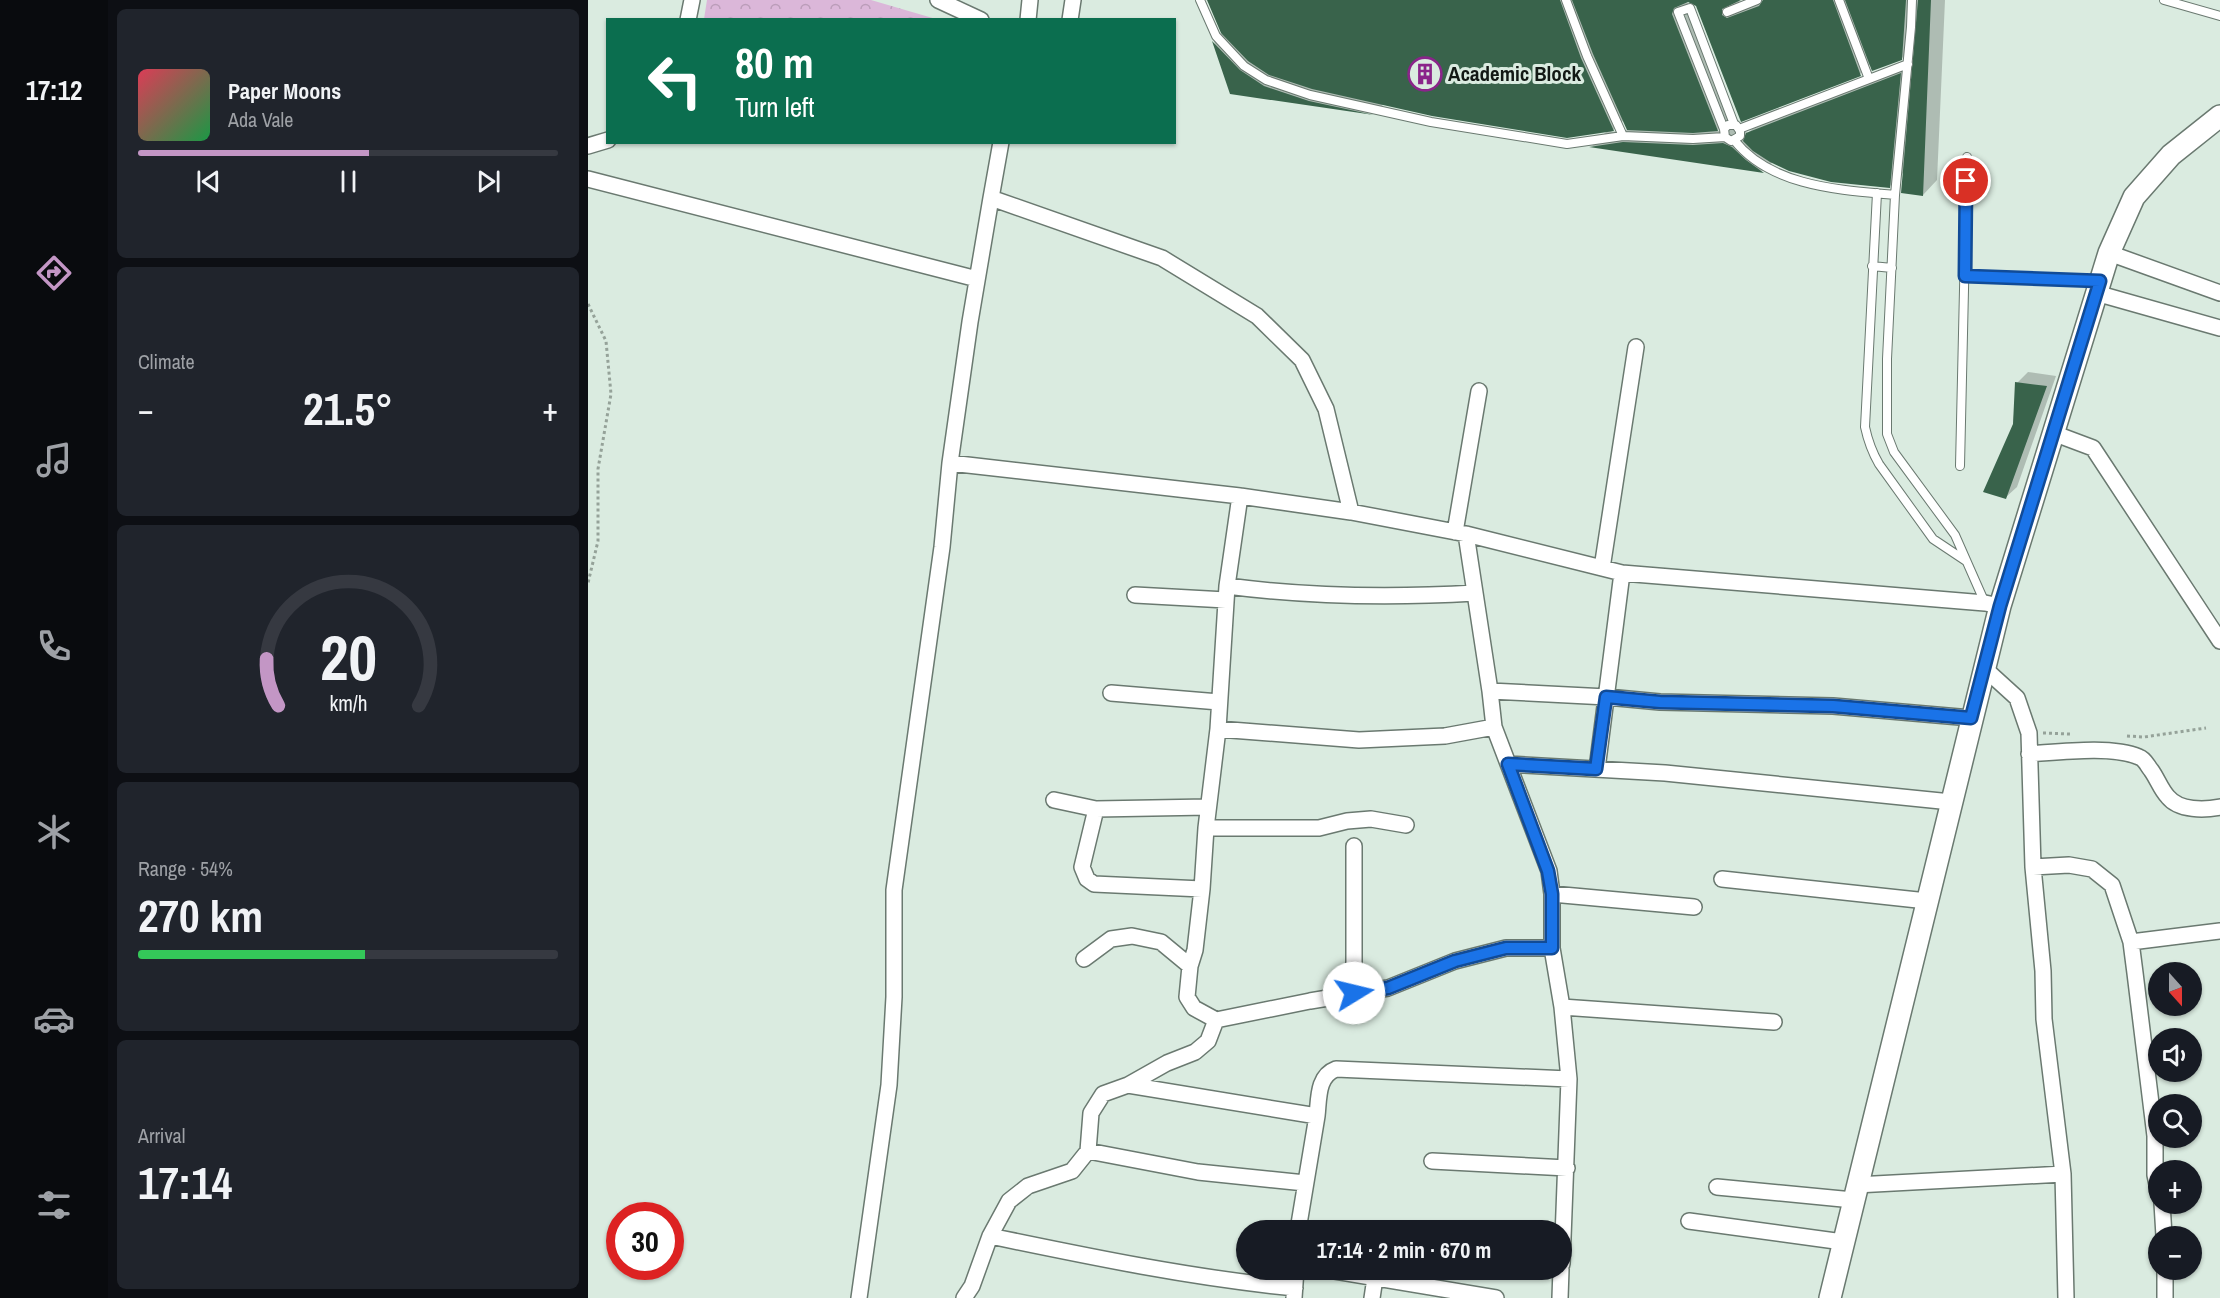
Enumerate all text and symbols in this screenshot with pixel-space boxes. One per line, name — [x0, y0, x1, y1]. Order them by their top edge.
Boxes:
text: 80 m — [735, 35, 814, 91]
icon: left — [636, 42, 714, 120]
building icon: Academic Block — [1407, 56, 1443, 92]
place label: Academic Block — [1448, 59, 1581, 88]
text: 17:12 — [26, 72, 82, 108]
text: Paper Moons — [228, 76, 341, 106]
text: Turn left — [735, 89, 814, 125]
text: Ada Vale — [228, 106, 293, 133]
pin — [1940, 155, 1991, 206]
icon: arrive — [1949, 164, 1982, 197]
icon: previous — [192, 165, 225, 198]
icon: pause — [332, 165, 365, 198]
icon: next — [472, 165, 505, 198]
icon: directions — [33, 252, 75, 294]
text: Climate — [138, 348, 195, 375]
text: 21.5° — [303, 378, 393, 439]
text: − — [138, 387, 154, 431]
text: + — [542, 387, 558, 431]
icon: music — [33, 439, 75, 481]
text: 20 — [320, 615, 376, 699]
icon: phone — [33, 625, 75, 667]
text: km/h — [329, 689, 367, 718]
icon: climate — [33, 811, 75, 853]
text: Range · 54% — [138, 855, 233, 882]
text: 270 km — [138, 885, 263, 946]
position arrow — [1322, 961, 1386, 1025]
north arrow — [2148, 962, 2202, 1016]
map controls — [2148, 962, 2202, 1280]
icon: car — [33, 998, 75, 1040]
button: sound — [2148, 1028, 2202, 1082]
button: search — [2148, 1094, 2202, 1148]
text: Arrival — [138, 1122, 185, 1149]
text: 17:14 — [138, 1152, 232, 1213]
button: + — [2148, 1160, 2202, 1214]
icon: filters — [33, 1184, 75, 1226]
speed limit sign: 30 — [606, 1202, 684, 1280]
button: − — [2148, 1226, 2202, 1280]
text: 17:14 · 2 min · 670 m — [1317, 1235, 1491, 1265]

